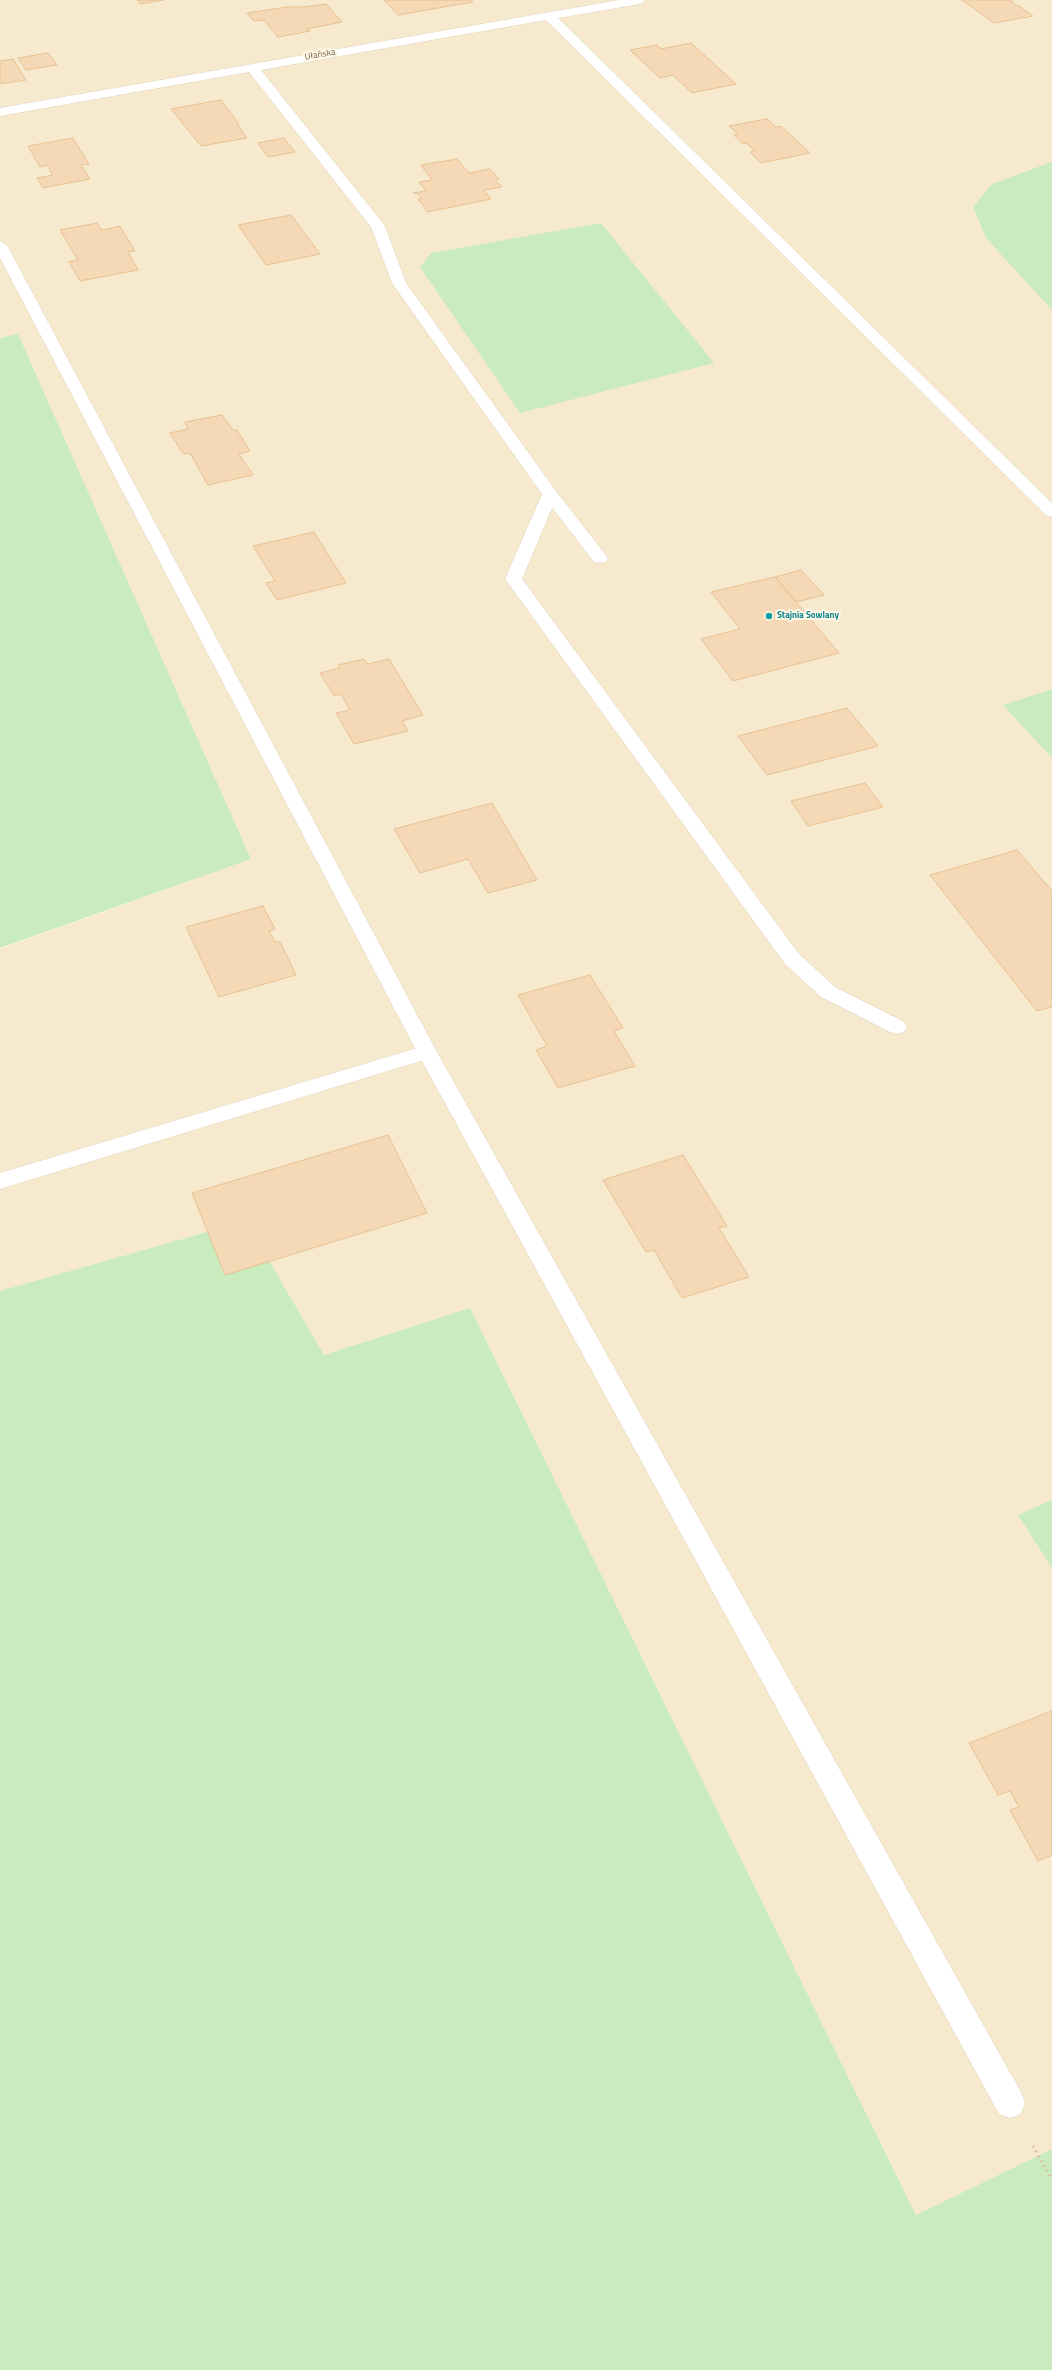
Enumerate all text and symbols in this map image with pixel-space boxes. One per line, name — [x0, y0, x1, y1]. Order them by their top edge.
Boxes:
street label: Ułańska — [304, 47, 336, 63]
marker: Stajnia Sowlany — [764, 611, 774, 621]
place label: Stajnia Sowlany — [777, 611, 839, 621]

